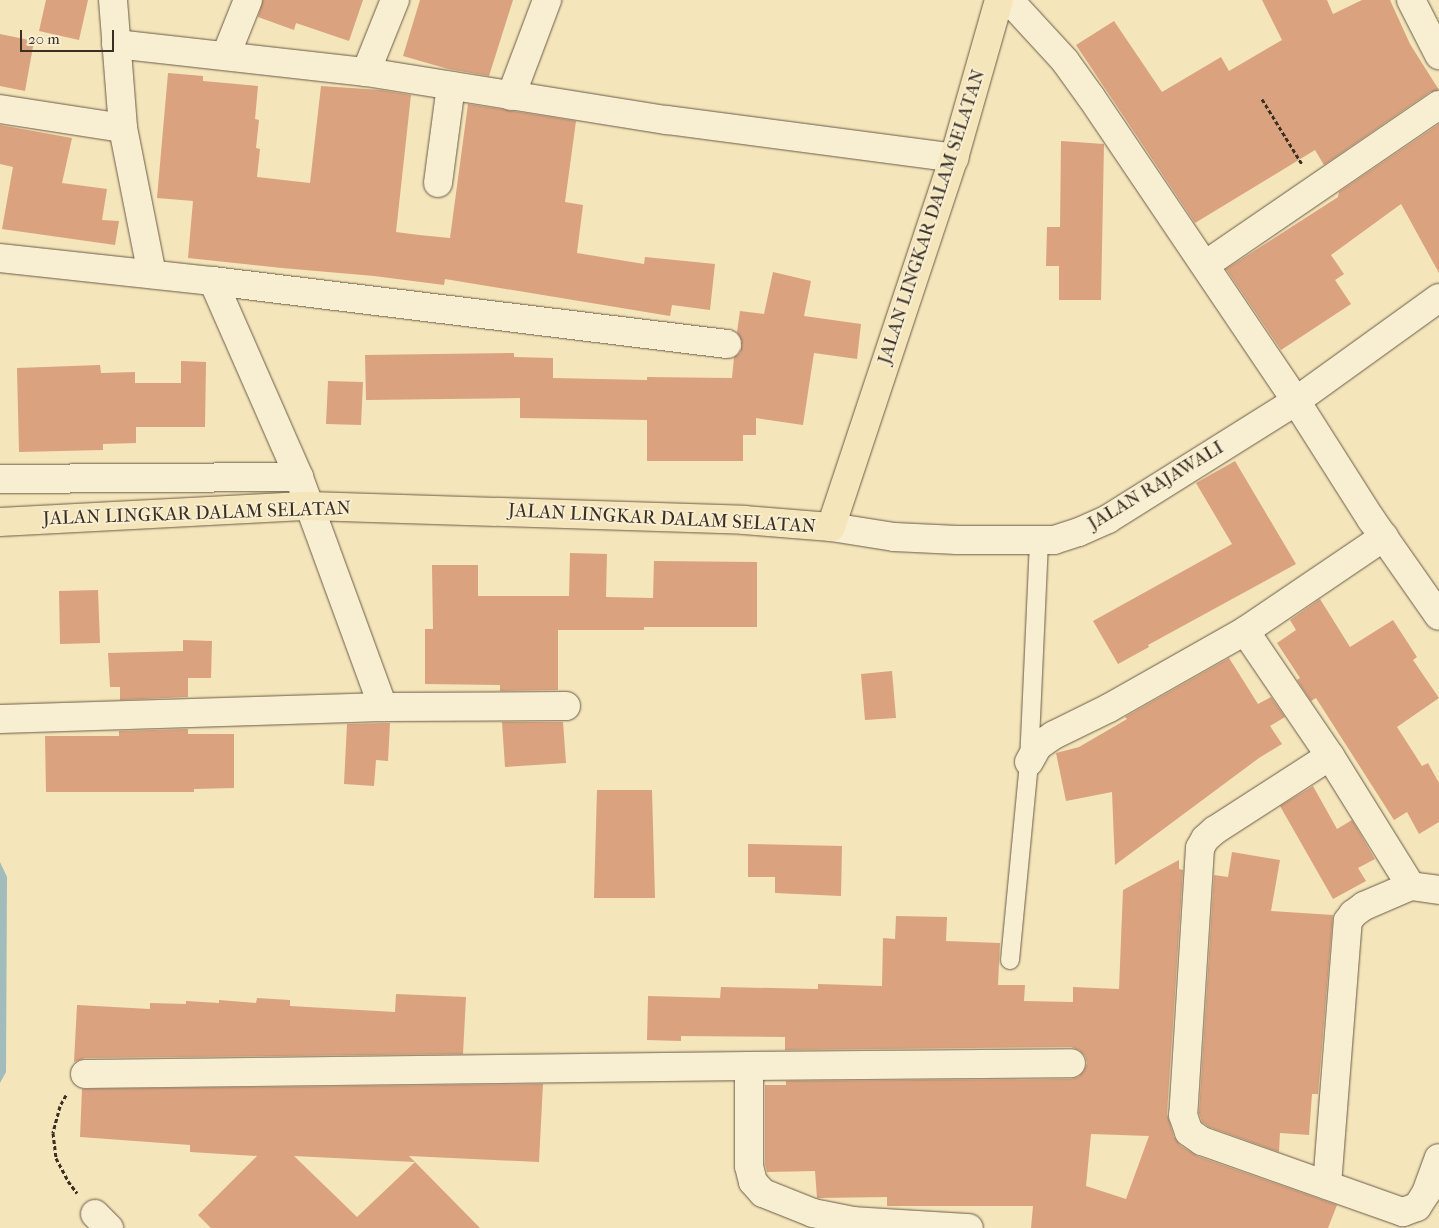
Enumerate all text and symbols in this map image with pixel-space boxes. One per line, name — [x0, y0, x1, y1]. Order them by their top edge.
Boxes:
scale bar — [22, 20, 116, 52]
text: 20 m — [28, 30, 60, 48]
street label: JALAN LINGKAR DALAM SELATAN — [874, 67, 990, 367]
street label: JALAN RAJAWALI — [1084, 437, 1228, 535]
street label: JALAN LINGKAR DALAM SELATAN — [43, 497, 351, 531]
street label: JALAN LINGKAR DALAM SELATAN — [507, 500, 817, 538]

